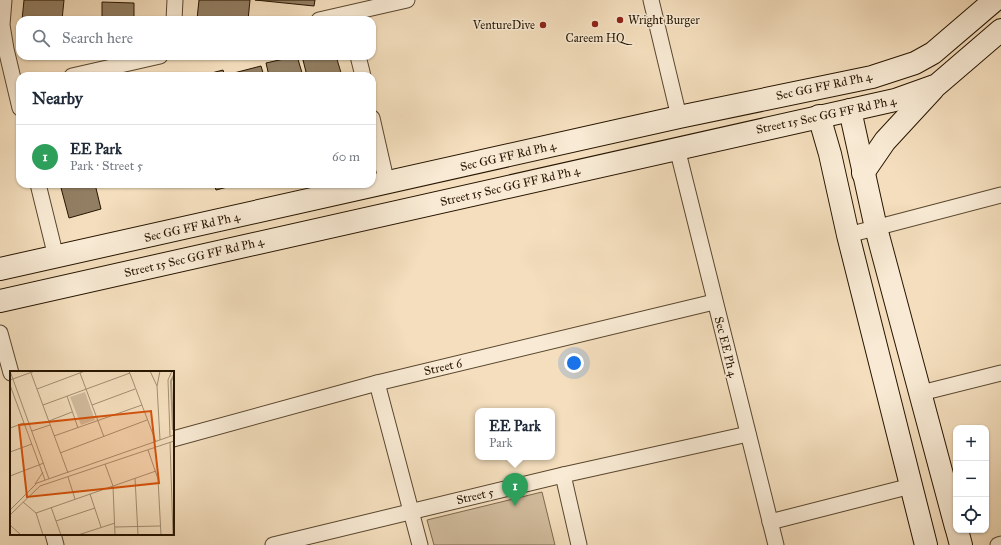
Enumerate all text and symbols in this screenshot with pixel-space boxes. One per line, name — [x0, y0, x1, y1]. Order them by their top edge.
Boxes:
place label: Wright Burger — [628, 13, 700, 28]
marker: Wright Burger — [615, 15, 625, 25]
search box — [16, 16, 376, 60]
place label: VentureDive — [472, 18, 535, 32]
marker: Careem HQ — [590, 19, 600, 29]
marker: VentureDive — [538, 20, 548, 30]
icon: search — [30, 27, 52, 49]
text: Search here — [62, 29, 133, 47]
place label: Careem HQ — [565, 31, 633, 45]
street label: Sec GG FF Rd Ph 4 — [775, 69, 874, 103]
text: Nearby — [32, 88, 83, 109]
street label: Street 15 Sec GG FF Rd Ph 4 — [755, 93, 898, 137]
street label: Sec GG FF Rd Ph 4 — [459, 138, 557, 174]
text: EE Park — [70, 140, 122, 158]
text: 1 — [42, 149, 48, 165]
text: 60 m — [332, 149, 360, 165]
text: Park · Street 5 — [70, 158, 143, 174]
street label: Street 15 Sec GG FF Rd Ph 4 — [439, 163, 582, 209]
street label: Sec GG FF Rd Ph 4 — [143, 209, 241, 245]
street label: Street 15 Sec GG FF Rd Ph 4 — [123, 234, 266, 280]
street label: Sec EE Ph 4 — [712, 315, 740, 379]
your location — [564, 353, 584, 373]
street label: Street 6 — [423, 356, 464, 378]
inset map — [10, 371, 174, 535]
popup — [475, 408, 555, 460]
text: EE Park — [489, 417, 541, 435]
map controls — [953, 425, 989, 533]
button: + — [953, 425, 989, 461]
text: Park — [489, 435, 513, 451]
button: − — [953, 461, 989, 497]
pin: 1 — [502, 473, 528, 506]
street label: Street 5 — [455, 485, 495, 507]
button: locate — [953, 497, 989, 533]

